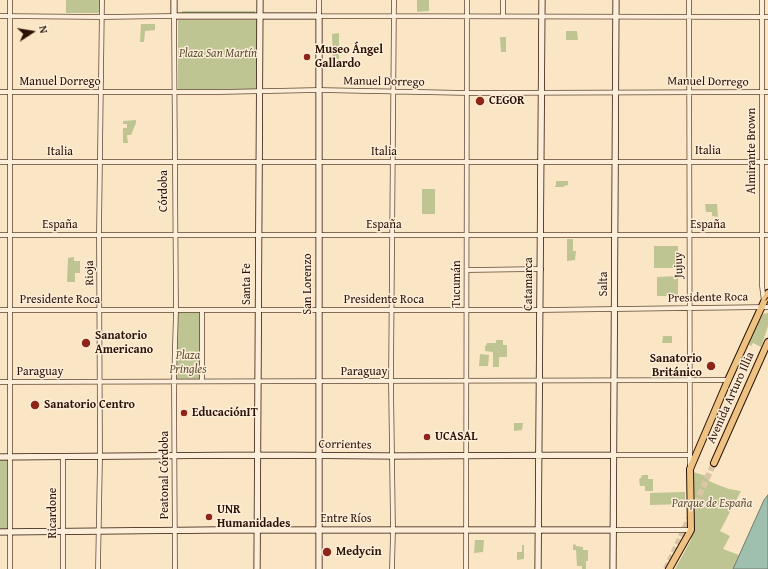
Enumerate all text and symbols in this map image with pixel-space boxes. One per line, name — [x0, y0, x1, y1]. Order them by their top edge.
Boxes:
north arrow — [12, 12, 52, 52]
text: N — [35, 24, 52, 35]
place label: Museo Ángel Gallardo — [315, 43, 383, 71]
park label: Plaza San Martín — [179, 47, 257, 61]
marker: Museo Ángel Gallardo — [302, 52, 312, 62]
street label: Manuel Dorrego — [343, 74, 425, 90]
street label: Manuel Dorrego — [667, 74, 749, 90]
street label: Manuel Dorrego — [19, 75, 101, 89]
place label: CEGOR — [489, 94, 524, 108]
marker: CEGOR — [474, 95, 486, 107]
street label: Almirante Brown — [745, 108, 759, 194]
street label: Italia — [695, 144, 721, 158]
street label: Italia — [47, 145, 73, 159]
street label: Italia — [371, 145, 397, 159]
street label: Córdoba — [157, 170, 171, 212]
street label: España — [42, 218, 78, 232]
street label: España — [366, 218, 402, 232]
street label: España — [690, 218, 726, 232]
street label: Jujuy — [672, 252, 686, 278]
street label: San Lorenzo — [301, 253, 315, 315]
street label: Catamarca — [522, 257, 536, 311]
street label: Rioja — [83, 260, 97, 286]
street label: Tucumán — [450, 260, 464, 308]
street label: Santa Fe — [240, 263, 254, 305]
street label: Salta — [597, 272, 611, 296]
street label: Presidente Roca — [668, 290, 748, 306]
street label: Presidente Roca — [20, 293, 100, 307]
street label: Presidente Roca — [344, 293, 424, 307]
place label: Sanatorio Americano — [95, 329, 153, 357]
marker: Sanatorio Americano — [80, 337, 92, 349]
park label: Plaza Pringles — [170, 349, 206, 377]
street label: Avenida Arturo Illia — [704, 350, 758, 446]
place label: Sanatorio Británico — [650, 352, 702, 380]
marker: Sanatorio Británico — [705, 360, 717, 372]
street label: Paraguay — [17, 365, 63, 379]
street label: Paraguay — [341, 365, 387, 379]
place label: Sanatorio Centro — [44, 398, 135, 412]
marker: Sanatorio Centro — [29, 399, 41, 411]
place label: EducaciónIT — [192, 406, 258, 420]
marker: EducaciónIT — [179, 408, 189, 418]
place label: UCASAL — [435, 430, 477, 444]
street label: Peatonal Córdoba — [158, 431, 172, 519]
marker: UCASAL — [422, 432, 432, 442]
street label: Corrientes — [318, 437, 372, 453]
street label: Ricardone — [46, 488, 60, 538]
park label: Parque de España — [672, 497, 752, 511]
place label: UNR Humanidades — [217, 503, 290, 531]
marker: UNR Humanidades — [204, 512, 214, 522]
street label: Entre Ríos — [320, 512, 372, 526]
place label: Medycin — [336, 545, 382, 559]
marker: Medycin — [321, 546, 333, 558]

